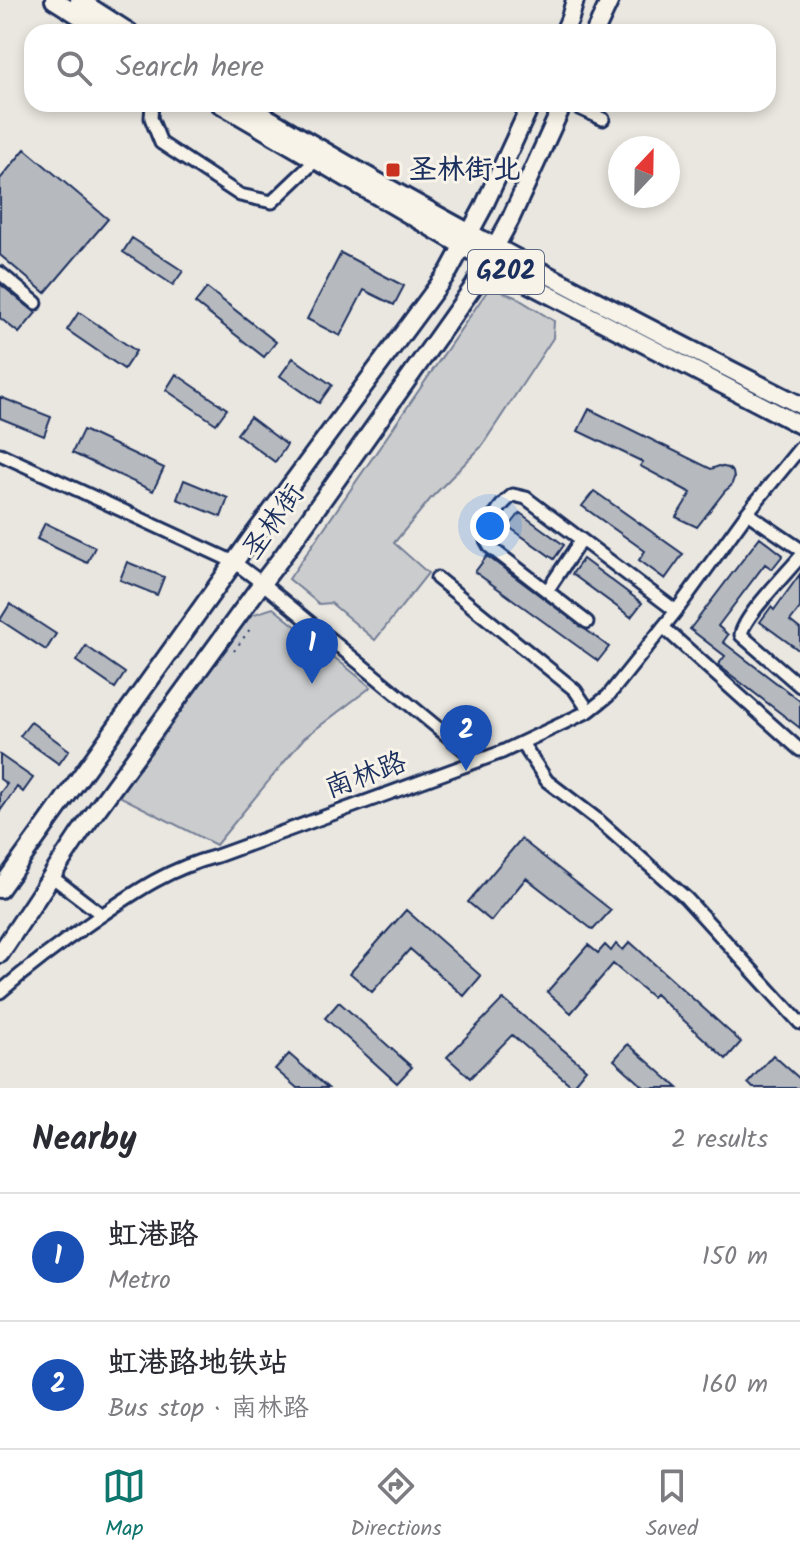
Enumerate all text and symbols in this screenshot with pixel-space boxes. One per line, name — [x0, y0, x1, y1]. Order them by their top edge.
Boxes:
search box — [24, 24, 776, 112]
text: Search here — [116, 44, 264, 92]
icon: search — [52, 46, 96, 90]
north arrow — [608, 136, 680, 208]
place label: 圣林街北 — [409, 148, 521, 193]
marker: 圣林街北 — [384, 161, 402, 179]
road number: G202 — [468, 250, 544, 294]
street label: 圣林街 — [231, 475, 317, 569]
your location — [470, 506, 510, 546]
pin: 1 — [286, 618, 338, 684]
pin: 2 — [440, 705, 492, 771]
street label: 南林路 — [319, 740, 413, 812]
text: Nearby — [32, 1113, 137, 1167]
text: 2 results — [671, 1119, 768, 1161]
text: 虹港路 — [108, 1212, 198, 1260]
text: 1 — [54, 1236, 62, 1278]
text: 150 m — [702, 1236, 768, 1278]
text: Metro — [108, 1260, 171, 1302]
text: 虹港路地铁站 — [108, 1340, 288, 1388]
text: 2 — [50, 1364, 66, 1406]
text: 160 m — [701, 1364, 768, 1406]
text: Bus stop · 南林路 — [108, 1388, 309, 1430]
tab: Map — [102, 1464, 146, 1547]
tab: Directions — [350, 1464, 442, 1547]
tab: Saved — [646, 1464, 698, 1547]

